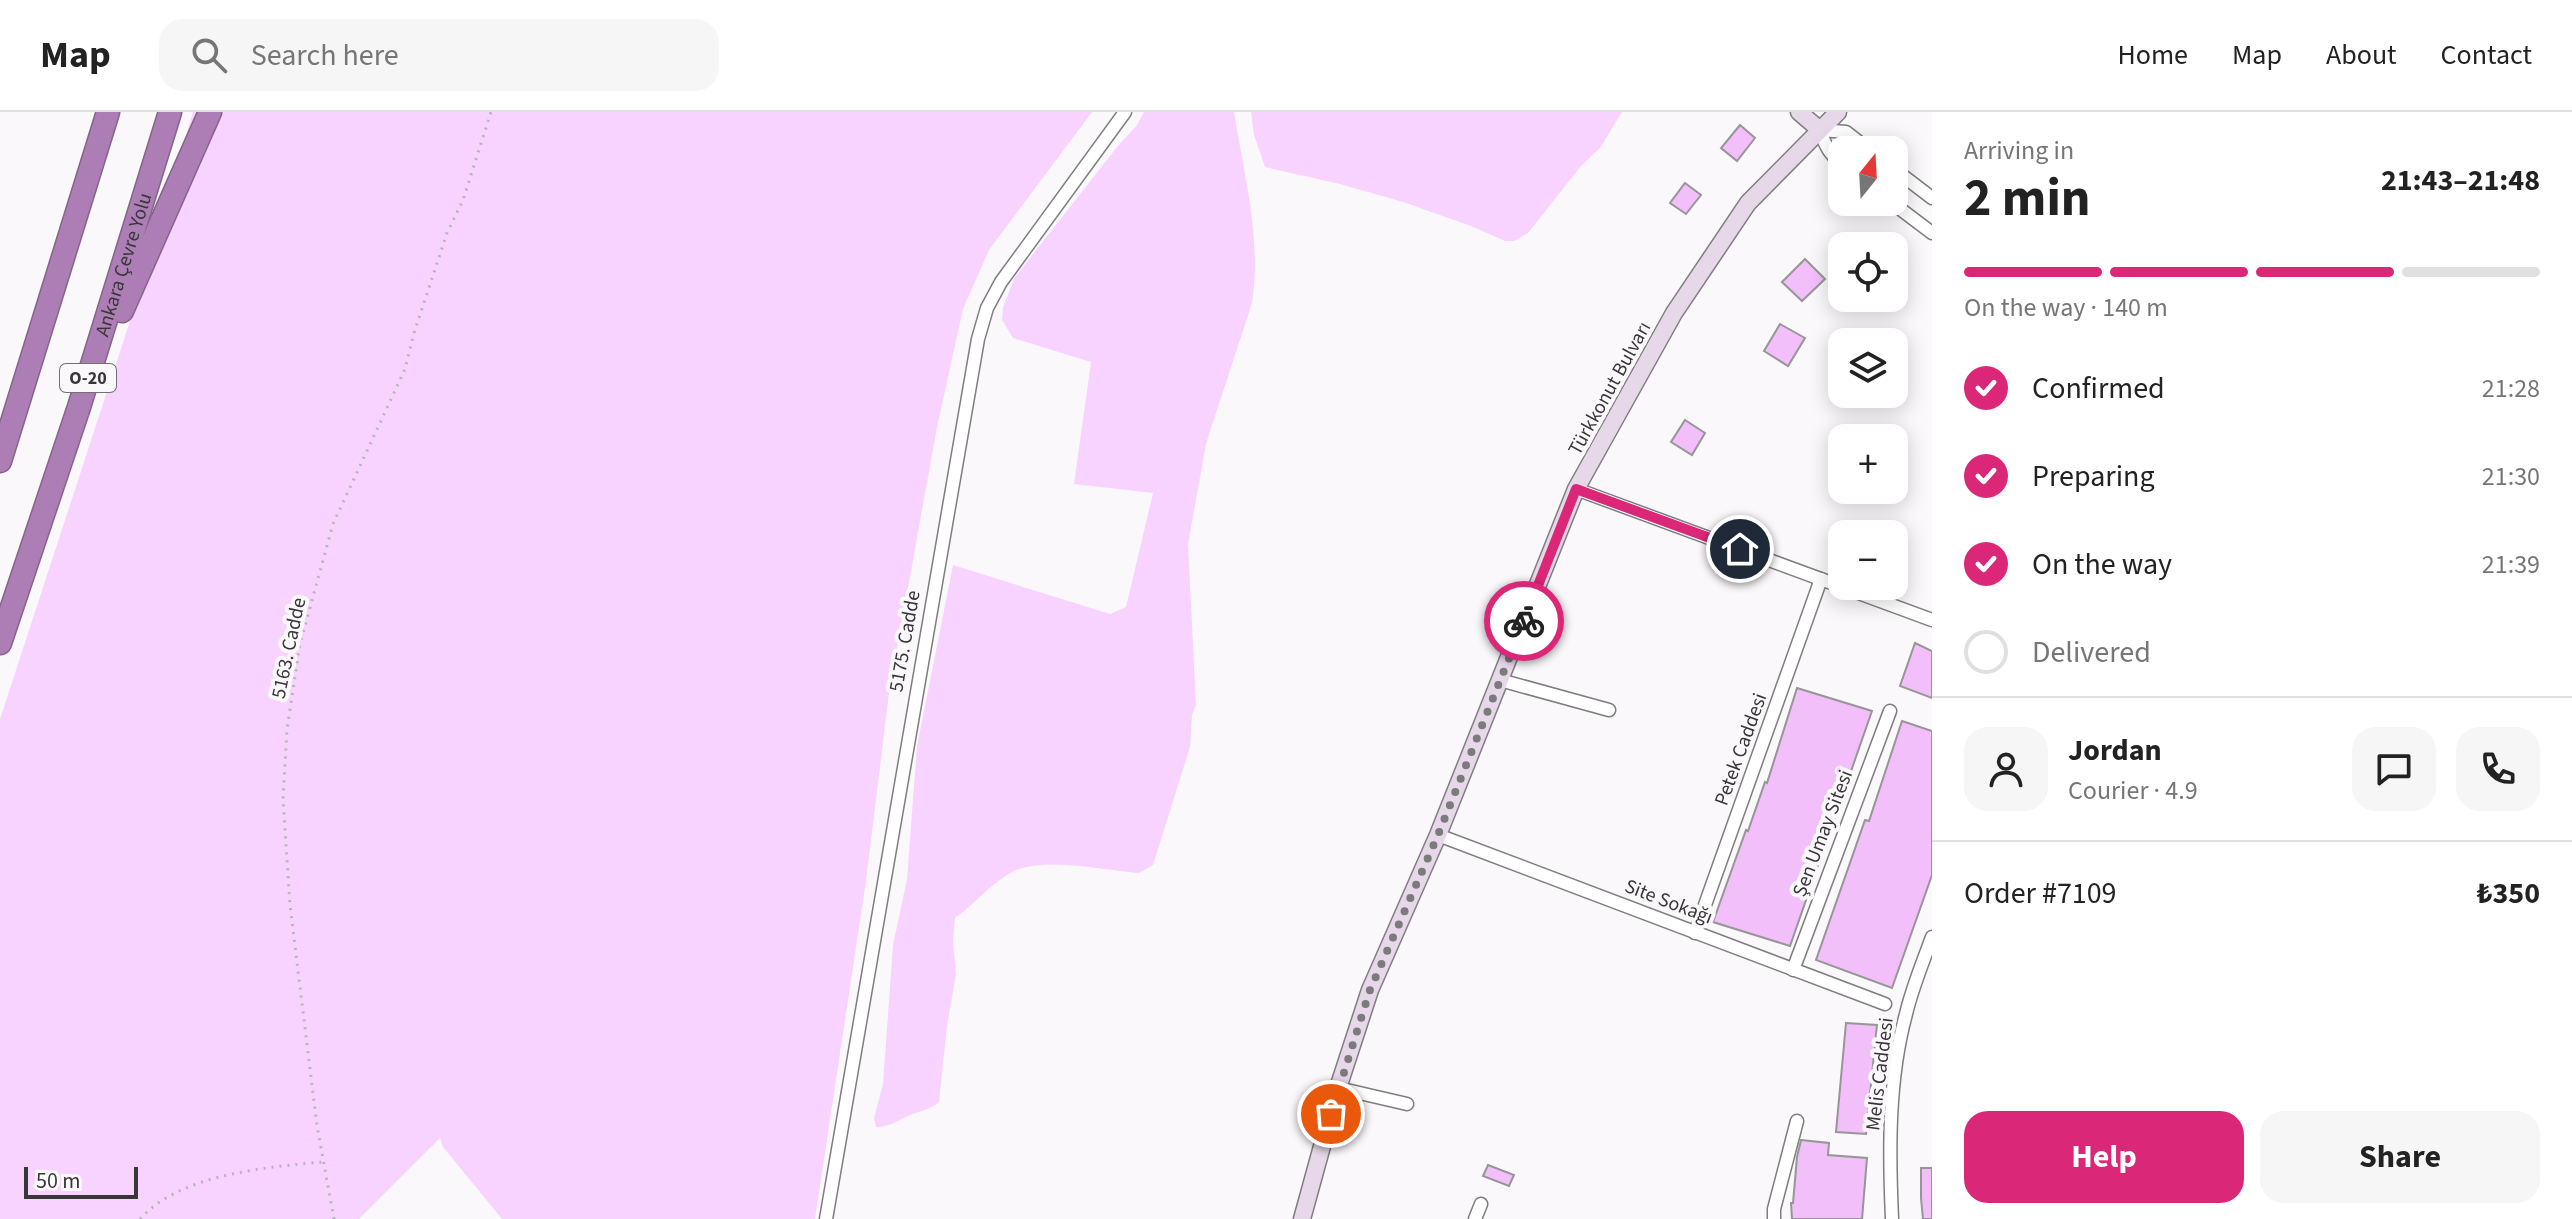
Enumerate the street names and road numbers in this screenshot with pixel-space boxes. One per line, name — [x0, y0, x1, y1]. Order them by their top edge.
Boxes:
street label: Ankara Çevre Yolu — [89, 189, 159, 340]
street label: Türkkonut Bulvarı — [1561, 316, 1658, 460]
road number: O-20 — [60, 364, 116, 392]
street label: 5175. Cadde — [882, 588, 928, 694]
street label: 5163. Cadde — [265, 595, 313, 701]
street label: Petek Caddesi — [1708, 689, 1774, 809]
street label: Şen Umay Sitesi — [1786, 766, 1860, 901]
street label: Site Sokağı — [1621, 872, 1717, 932]
street label: Melis Caddesi — [1859, 1016, 1901, 1132]

